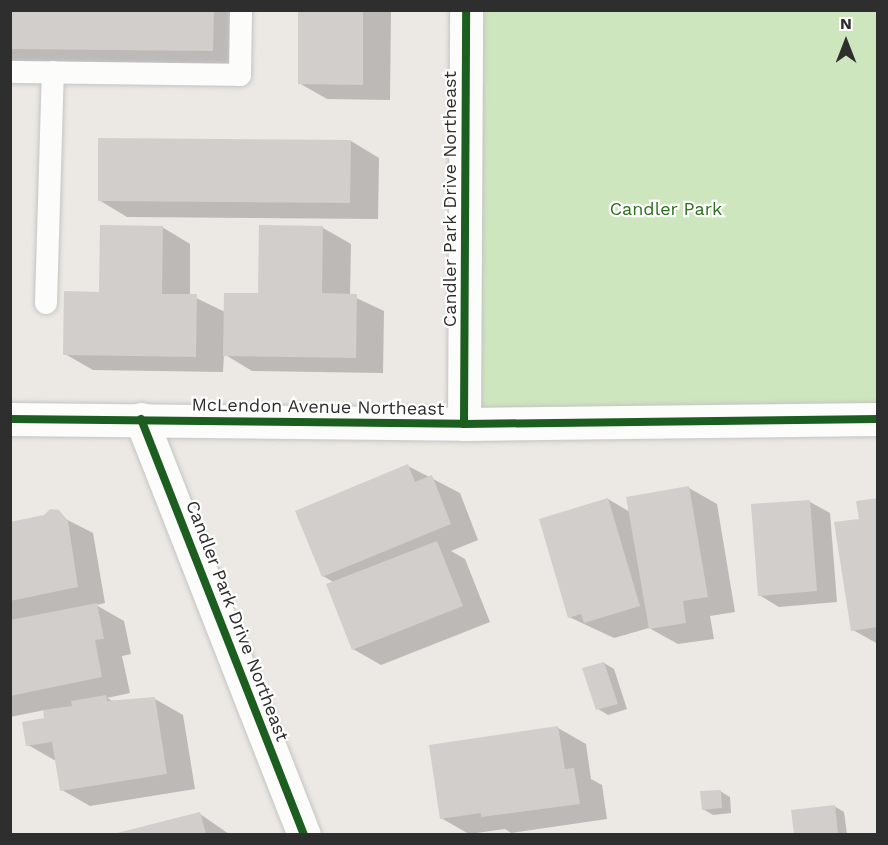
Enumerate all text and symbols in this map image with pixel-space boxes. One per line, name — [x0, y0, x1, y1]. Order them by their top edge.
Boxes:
north arrow — [816, 12, 876, 72]
text: N — [840, 14, 852, 33]
street label: Candler Park Drive Northeast — [439, 70, 461, 328]
park label: Candler Park — [609, 198, 723, 220]
street label: McLendon Avenue Northeast — [191, 394, 445, 420]
street label: Candler Park Drive Northeast — [181, 497, 293, 745]

